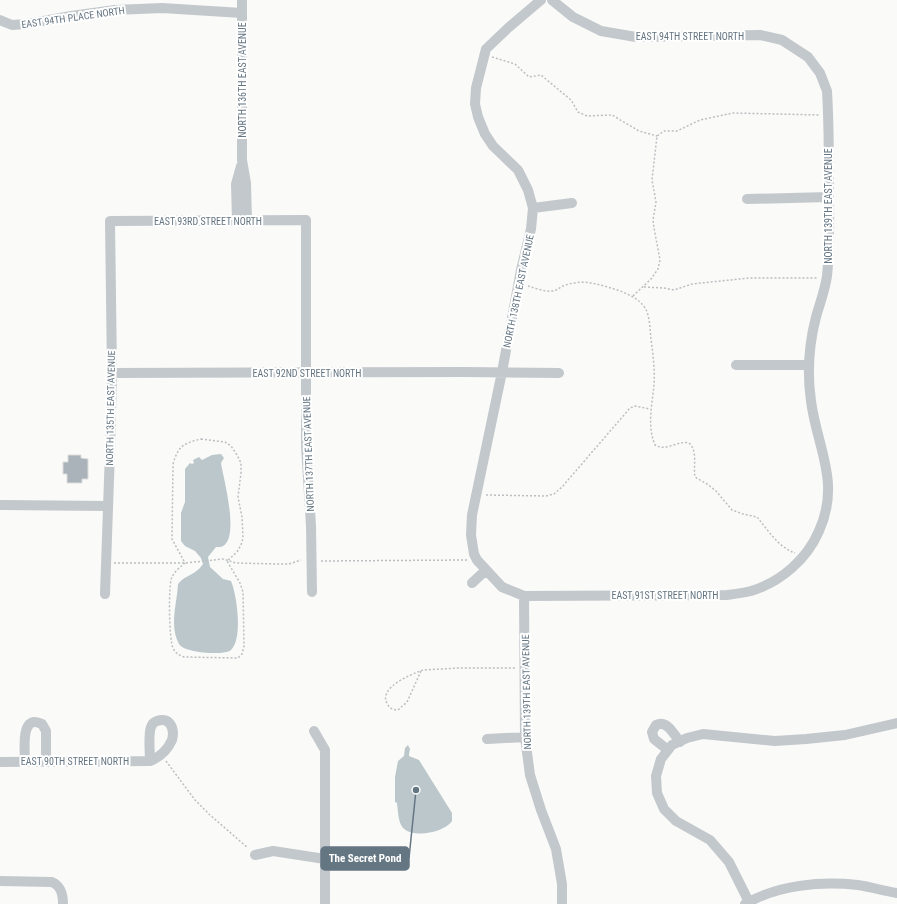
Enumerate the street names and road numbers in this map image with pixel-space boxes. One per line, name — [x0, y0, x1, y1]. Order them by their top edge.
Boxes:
street label: EAST 94TH PLACE NORTH — [21, 5, 126, 30]
street label: NORTH 136TH EAST AVENUE — [237, 22, 248, 138]
street label: EAST 94TH STREET NORTH — [636, 31, 744, 42]
street label: NORTH 139TH EAST AVENUE — [823, 148, 834, 264]
street label: EAST 93RD STREET NORTH — [154, 216, 262, 227]
street label: NORTH 138TH EAST AVENUE — [501, 234, 536, 349]
street label: NORTH 135TH EAST AVENUE — [104, 350, 117, 466]
street label: EAST 92ND STREET NORTH — [253, 368, 361, 379]
street label: NORTH 137TH EAST AVENUE — [301, 396, 316, 512]
street label: EAST 91ST STREET NORTH — [611, 590, 719, 601]
street label: NORTH 139TH EAST AVENUE — [520, 634, 533, 750]
street label: EAST 90TH STREET NORTH — [21, 756, 129, 767]

